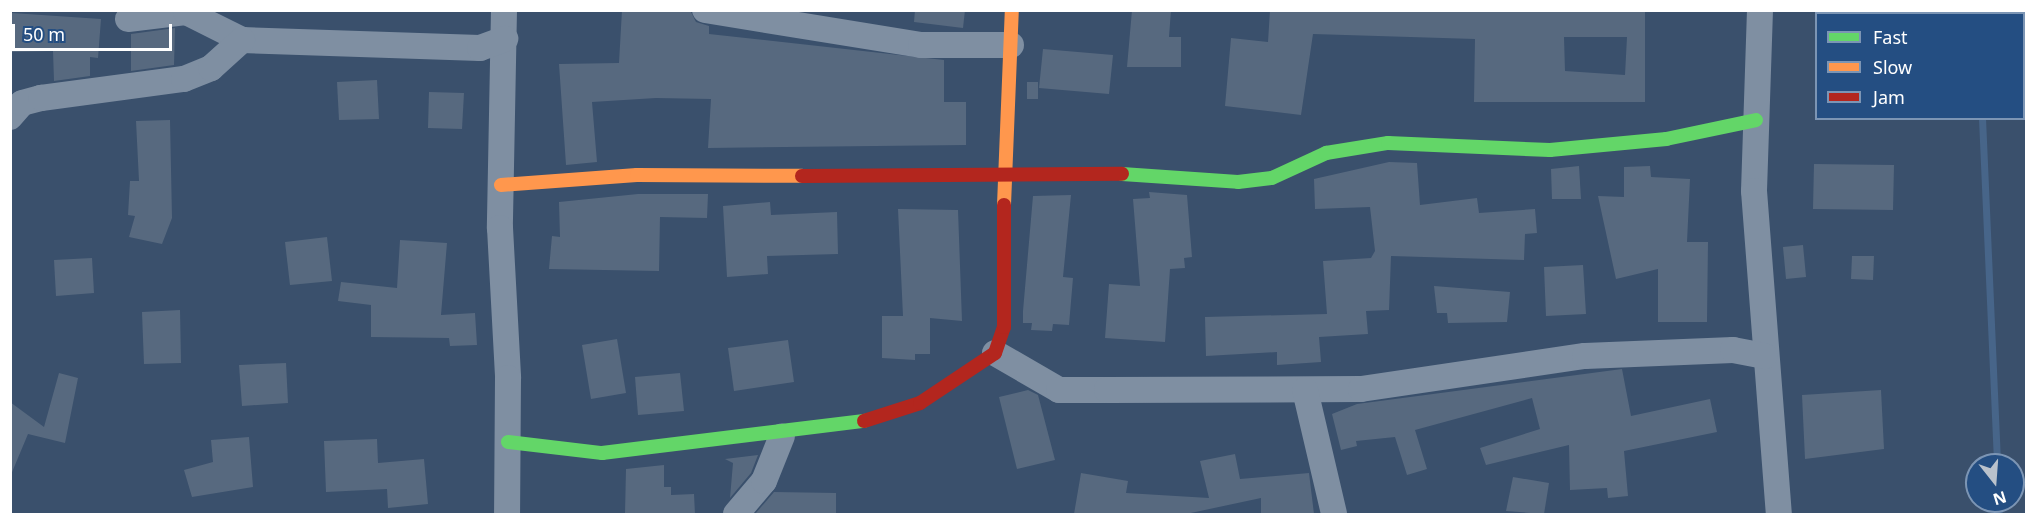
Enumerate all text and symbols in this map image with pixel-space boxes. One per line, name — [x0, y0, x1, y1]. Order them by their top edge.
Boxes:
scale bar — [15, 12, 176, 50]
legend — [1815, 12, 2025, 120]
text: 50 m — [23, 22, 65, 46]
text: Fast — [1873, 25, 1908, 49]
text: Slow — [1873, 55, 1912, 79]
text: Jam — [1873, 85, 1905, 109]
north arrow — [1965, 453, 2025, 513]
text: N — [1990, 486, 2009, 511]

